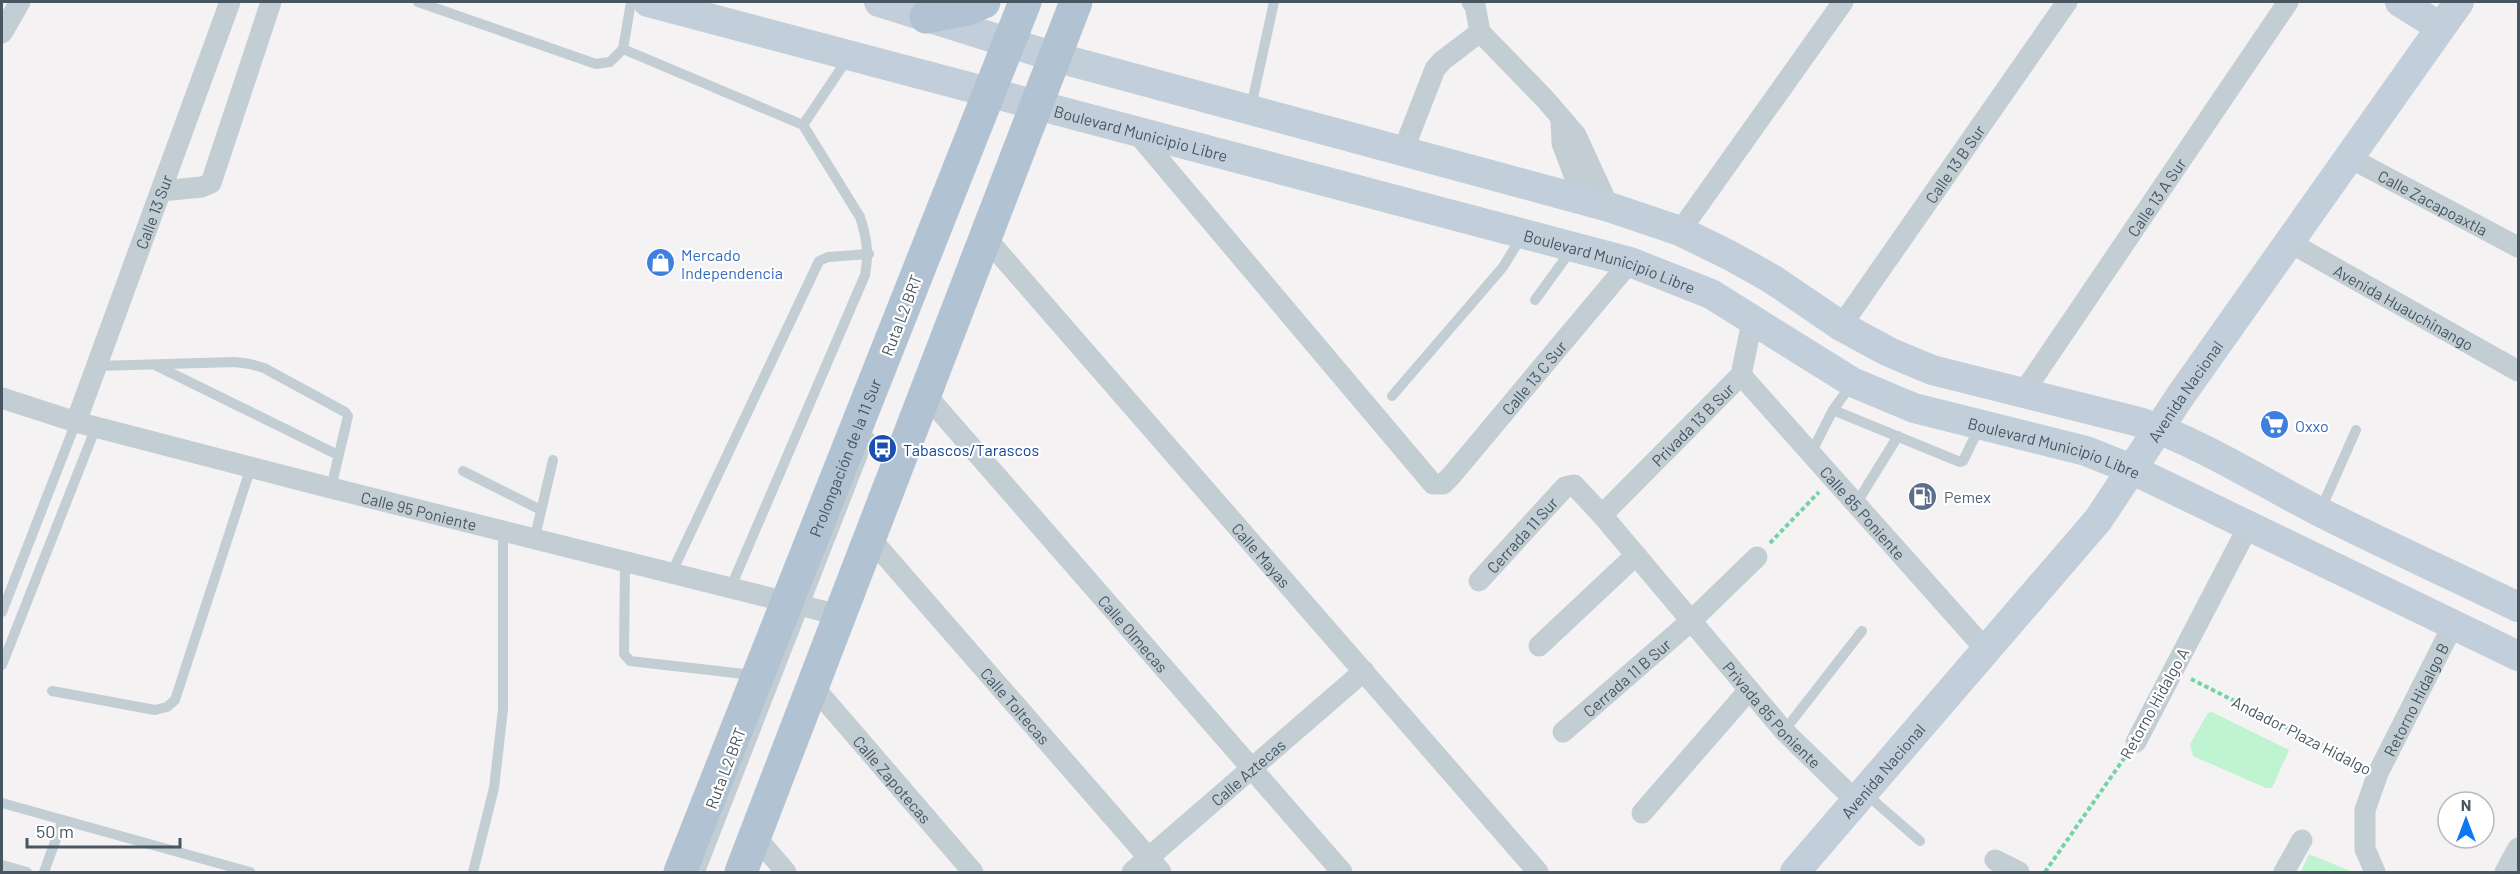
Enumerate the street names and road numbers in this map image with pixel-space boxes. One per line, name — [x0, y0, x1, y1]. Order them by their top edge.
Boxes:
street label: Boulevard Municipio Libre — [1052, 100, 1230, 165]
street label: Calle 13 B Sur — [1920, 121, 1988, 206]
street label: Calle 13 A Sur — [2123, 154, 2189, 240]
street label: Calle Zacapoaxtla — [2375, 165, 2491, 239]
street label: Calle 13 Sur — [131, 172, 175, 251]
street label: Boulevard Municipio Libre — [1522, 225, 1698, 296]
street label: Avenida Huauchinango — [2331, 260, 2477, 354]
street label: Ruta L2 BRT — [877, 272, 925, 358]
street label: Calle 13 C Sur — [1497, 336, 1570, 418]
street label: Avenida Nacional — [2143, 337, 2226, 445]
street label: Prolongación de la 11 Sur — [805, 375, 884, 539]
street label: Privada 13 B Sur — [1647, 379, 1738, 470]
street label: Boulevard Municipio Libre — [1966, 412, 2144, 482]
street label: Calle 85 Poniente — [1817, 462, 1910, 563]
street label: Calle 95 Poniente — [359, 486, 479, 534]
street label: Cerrada 11 Sur — [1482, 492, 1561, 577]
street label: Calle Mayas — [1229, 519, 1295, 591]
street label: Calle Olmecas — [1095, 591, 1173, 676]
street label: Cerrada 11 B Sur — [1579, 634, 1674, 720]
street label: Retorno Hidalgo B — [2379, 639, 2452, 759]
street label: Retorno Hidalgo A — [2116, 644, 2193, 762]
street label: Privada 85 Poniente — [1720, 657, 1825, 772]
street label: Calle Toltecas — [977, 663, 1054, 748]
street label: Andador Plaza Hidalgo — [2229, 692, 2375, 778]
street label: Avenida Nacional — [1837, 719, 1928, 822]
street label: Ruta L2 BRT — [701, 725, 749, 811]
street label: Calle Zapotecas — [850, 731, 936, 827]
street label: Calle Aztecas — [1207, 734, 1289, 809]

